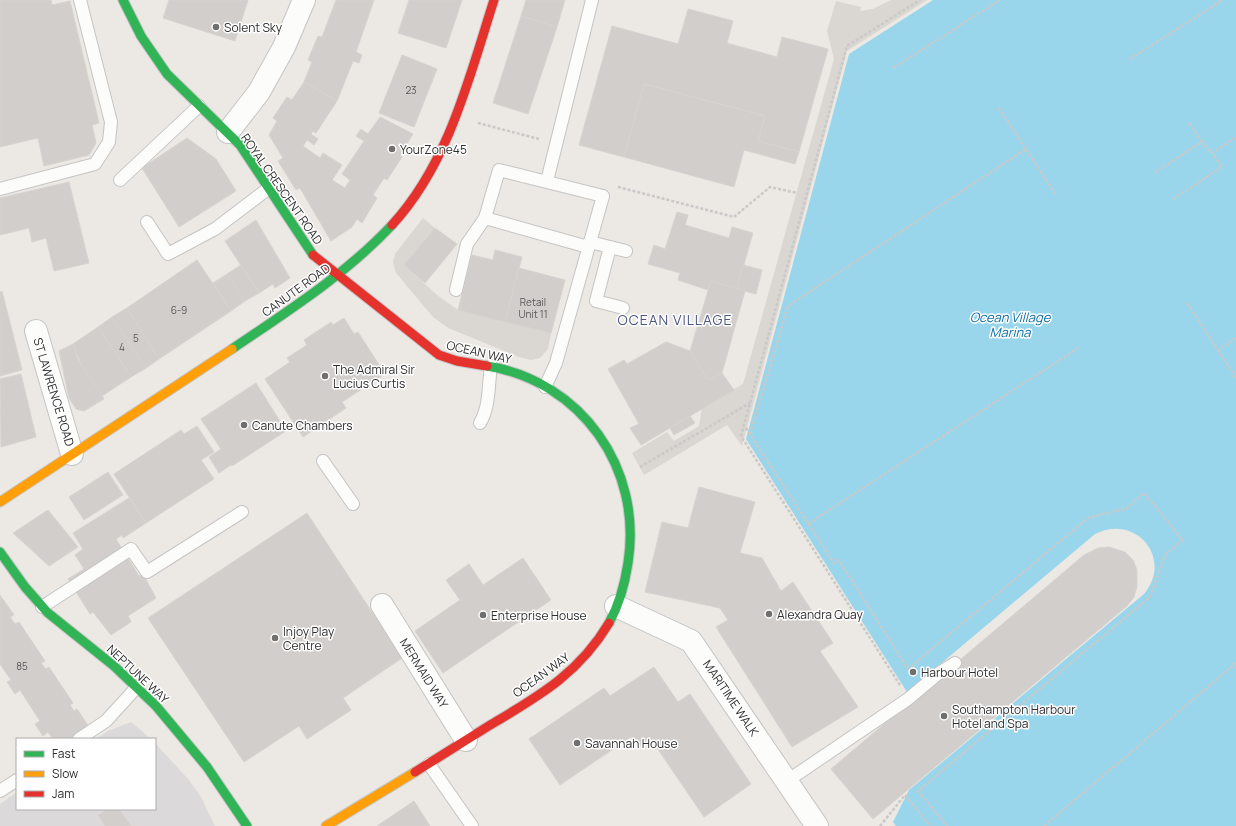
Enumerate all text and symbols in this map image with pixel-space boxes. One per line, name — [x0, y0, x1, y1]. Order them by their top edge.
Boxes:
place label: Solent Sky — [224, 19, 283, 36]
marker: Solent Sky — [211, 22, 221, 32]
house number: 23 — [405, 83, 417, 97]
street label: ROYAL CRESCENT ROAD — [237, 130, 327, 248]
place label: YourZone45 — [400, 141, 467, 158]
marker: YourZone45 — [387, 144, 397, 154]
street label: CANUTE ROAD — [258, 259, 334, 321]
house number: Retail Unit 11 — [518, 295, 548, 321]
house number: 6-9 — [171, 303, 187, 317]
water label: Ocean Village Marina — [970, 308, 1052, 341]
district label: OCEAN VILLAGE — [618, 310, 732, 329]
house number: 5 — [133, 331, 139, 345]
street label: ST LAWRENCE ROAD — [29, 336, 79, 448]
street label: OCEAN WAY — [445, 336, 514, 368]
house number: 4 — [119, 340, 125, 354]
place label: The Admiral Sir Lucius Curtis — [333, 361, 416, 392]
marker: The Admiral Sir Lucius Curtis — [320, 371, 330, 381]
place label: Canute Chambers — [252, 417, 353, 434]
marker: Canute Chambers — [239, 420, 249, 430]
place label: Alexandra Quay — [777, 606, 863, 623]
place label: Enterprise House — [491, 607, 587, 624]
marker: Alexandra Quay — [764, 609, 774, 619]
marker: Enterprise House — [478, 610, 488, 620]
place label: Injoy Play Centre — [283, 623, 335, 654]
marker: Injoy Play Centre — [270, 633, 280, 643]
street label: MERMAID WAY — [396, 635, 452, 711]
street label: NEPTUNE WAY — [103, 641, 173, 707]
street label: OCEAN WAY — [509, 648, 573, 701]
street label: MARITIME WALK — [699, 657, 763, 740]
house number: 85 — [16, 659, 28, 673]
place label: Harbour Hotel — [921, 664, 998, 681]
marker: Harbour Hotel — [908, 667, 918, 677]
place label: Southampton Harbour Hotel and Spa — [952, 701, 1076, 732]
marker: Southampton Harbour Hotel and Spa — [939, 711, 949, 721]
place label: Savannah House — [585, 735, 677, 752]
legend — [16, 738, 156, 810]
marker: Savannah House — [572, 738, 582, 748]
text: Fast — [52, 745, 76, 762]
text: Slow — [52, 765, 78, 782]
text: Jam — [52, 785, 74, 802]

